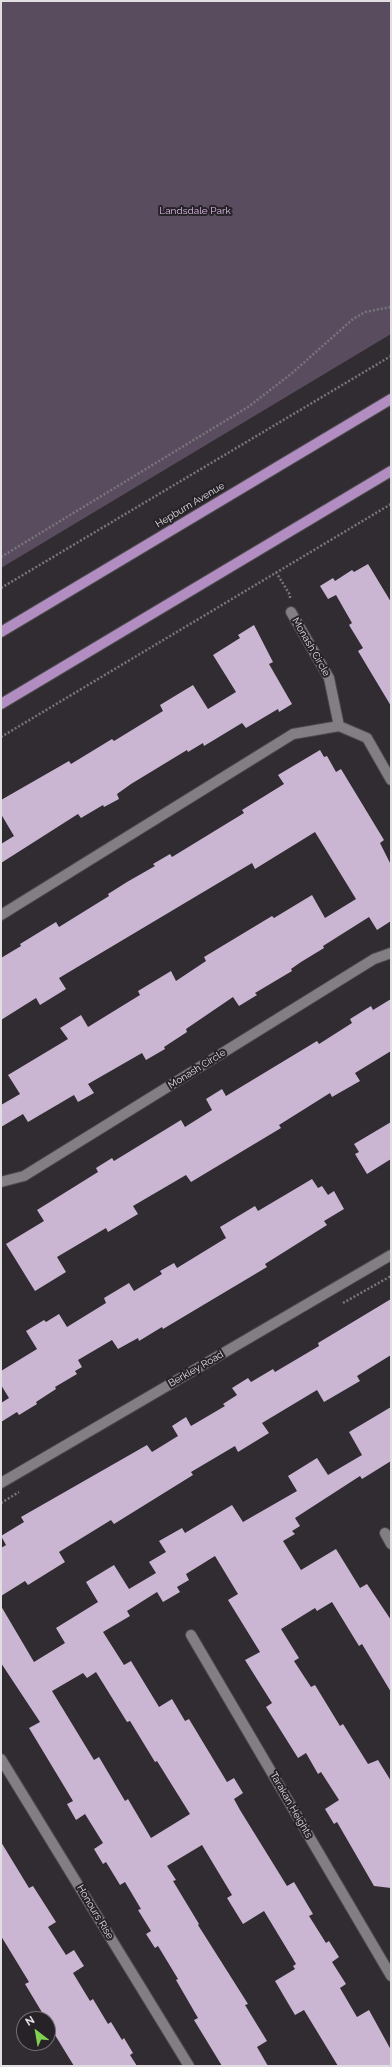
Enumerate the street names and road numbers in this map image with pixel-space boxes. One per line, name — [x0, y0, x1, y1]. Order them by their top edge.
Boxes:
street label: Hepburn Avenue — [153, 480, 227, 530]
street label: Monash Circle — [289, 616, 333, 678]
street label: Monash Circle — [166, 1047, 228, 1091]
street label: Berkley Road — [166, 1348, 226, 1390]
street label: Tarakan Heights — [267, 1770, 315, 1840]
street label: Honours Rise — [74, 1883, 116, 1941]

